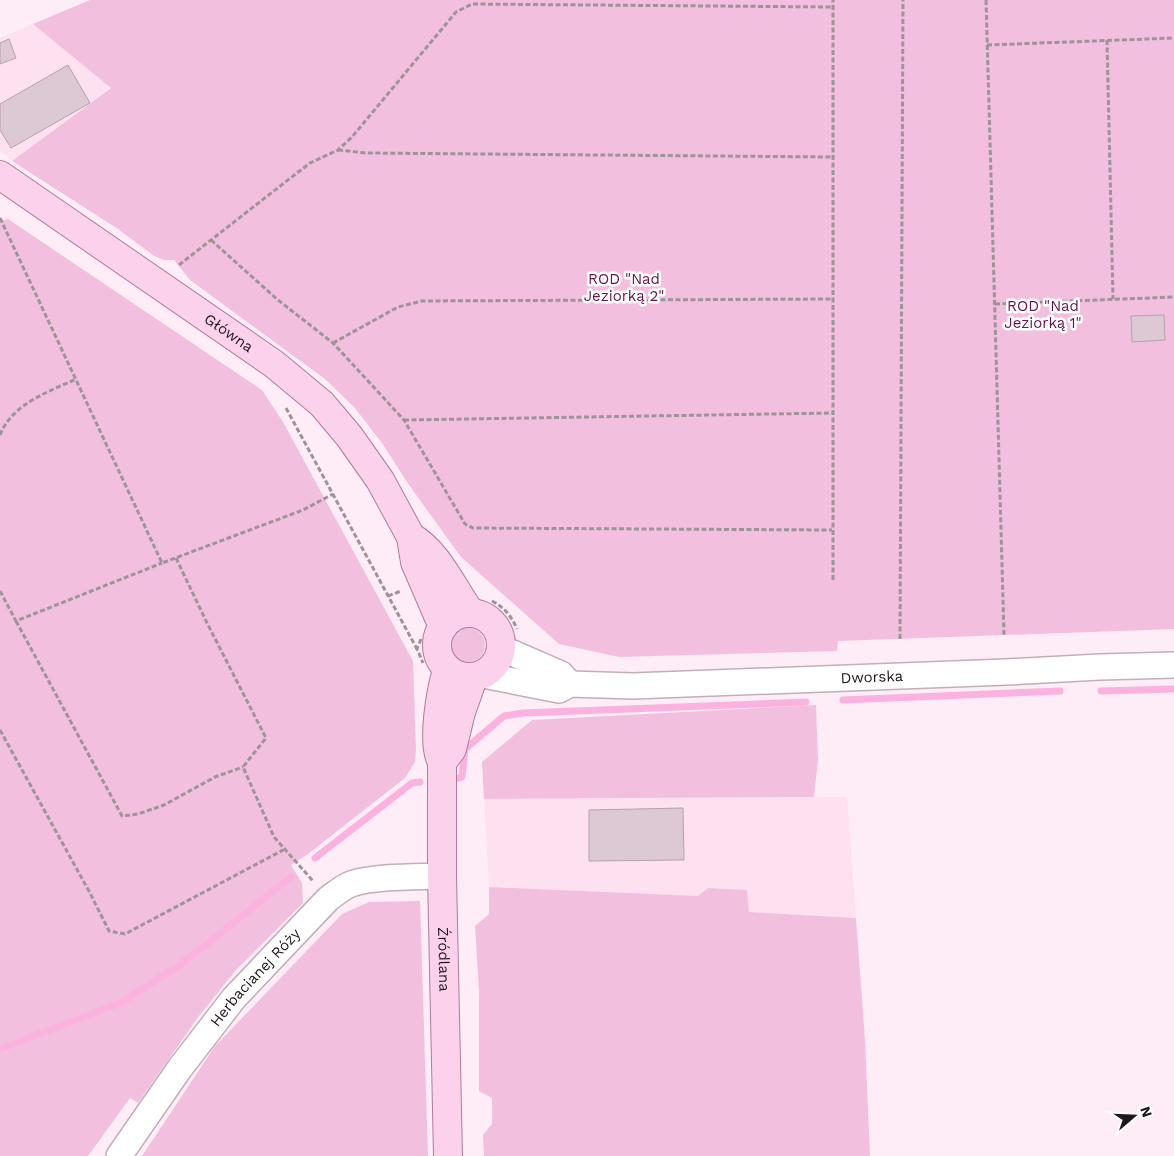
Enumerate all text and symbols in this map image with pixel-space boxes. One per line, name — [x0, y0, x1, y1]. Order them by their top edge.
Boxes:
park label: ROD "Nad Jeziorką 2" — [584, 270, 664, 305]
park label: ROD "Nad Jeziorką 1" — [1004, 297, 1082, 332]
street label: Główna — [201, 310, 257, 356]
street label: Dworska — [840, 667, 904, 687]
street label: Herbacianej Róży — [206, 925, 304, 1030]
street label: Źródlana — [434, 927, 453, 992]
north arrow — [1109, 1091, 1159, 1141]
text: N — [1137, 1104, 1156, 1119]

